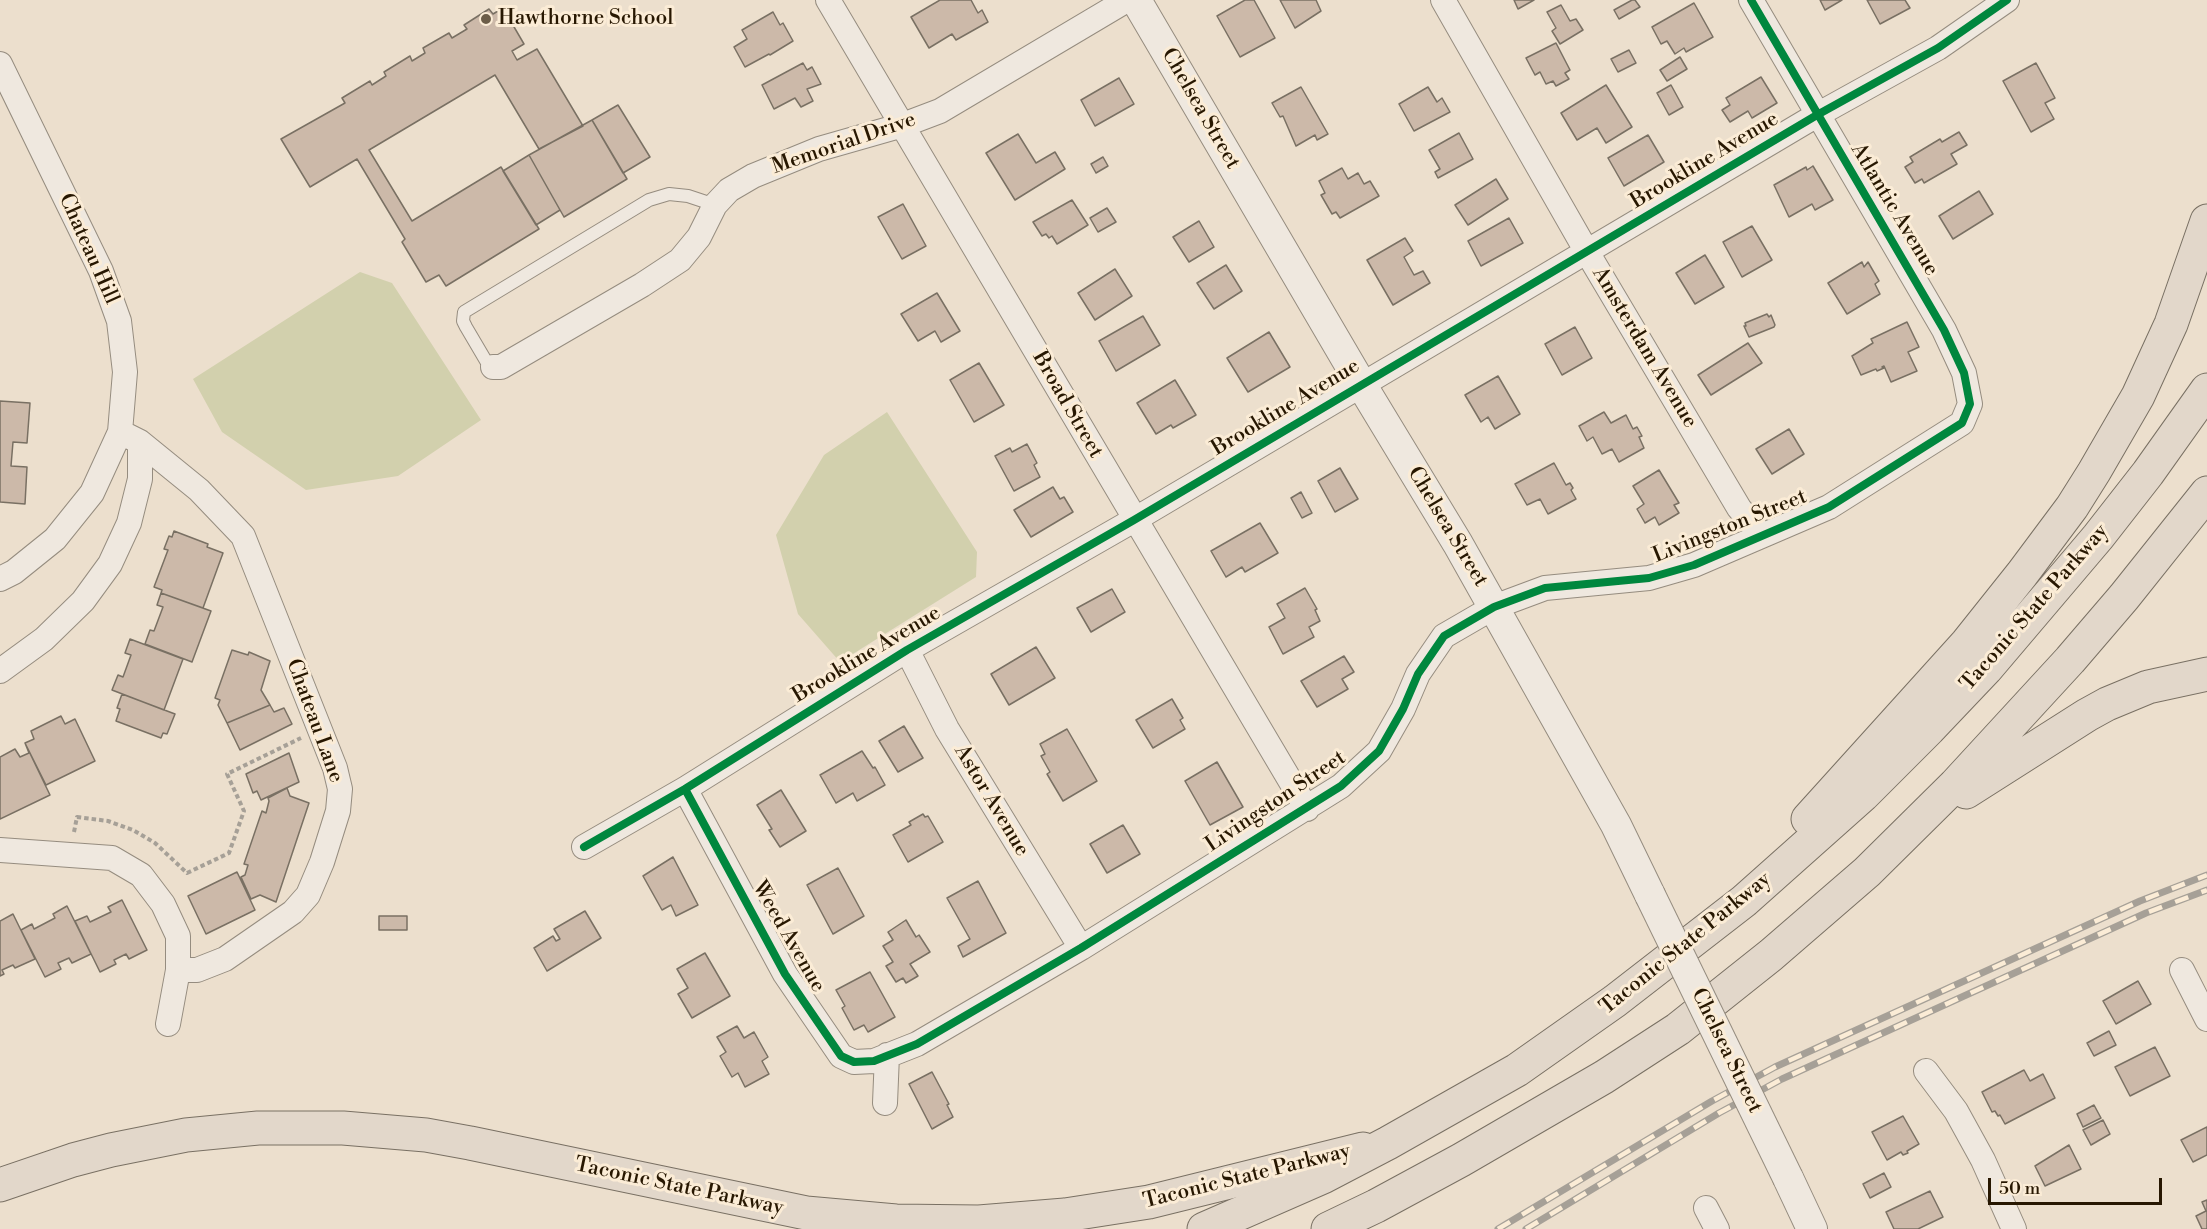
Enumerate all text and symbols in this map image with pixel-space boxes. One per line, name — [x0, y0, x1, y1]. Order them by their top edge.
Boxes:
place label: Hawthorne School — [498, 6, 673, 32]
marker: Hawthorne School — [479, 12, 493, 26]
street label: Chelsea Street — [1155, 44, 1245, 174]
street label: Brookline Avenue — [1627, 107, 1783, 215]
street label: Memorial Drive — [769, 108, 919, 180]
street label: Atlantic Avenue — [1845, 139, 1943, 281]
street label: Chateau Hill — [52, 190, 124, 308]
street label: Amsterdam Avenue — [1586, 263, 1702, 433]
street label: Broad Street — [1026, 347, 1108, 463]
street label: Brookline Avenue — [1208, 354, 1364, 462]
street label: Chelsea Street — [1401, 462, 1493, 592]
street label: Livingston Street — [1649, 485, 1811, 569]
street label: Taconic State Parkway — [1956, 520, 2114, 696]
street label: Brookline Avenue — [789, 601, 945, 709]
street label: Chateau Lane — [280, 656, 348, 786]
street label: Astor Avenue — [948, 741, 1034, 861]
street label: Livingston Street — [1201, 746, 1351, 858]
street label: Taconic State Parkway — [1595, 867, 1777, 1021]
street label: Weed Avenue — [746, 877, 830, 997]
street label: Chelsea Street — [1685, 985, 1767, 1117]
street label: Taconic State Parkway — [1141, 1139, 1353, 1215]
street label: Taconic State Parkway — [572, 1153, 786, 1221]
scale bar — [1991, 1166, 2165, 1204]
text: 50 m — [1999, 1177, 2040, 1200]

